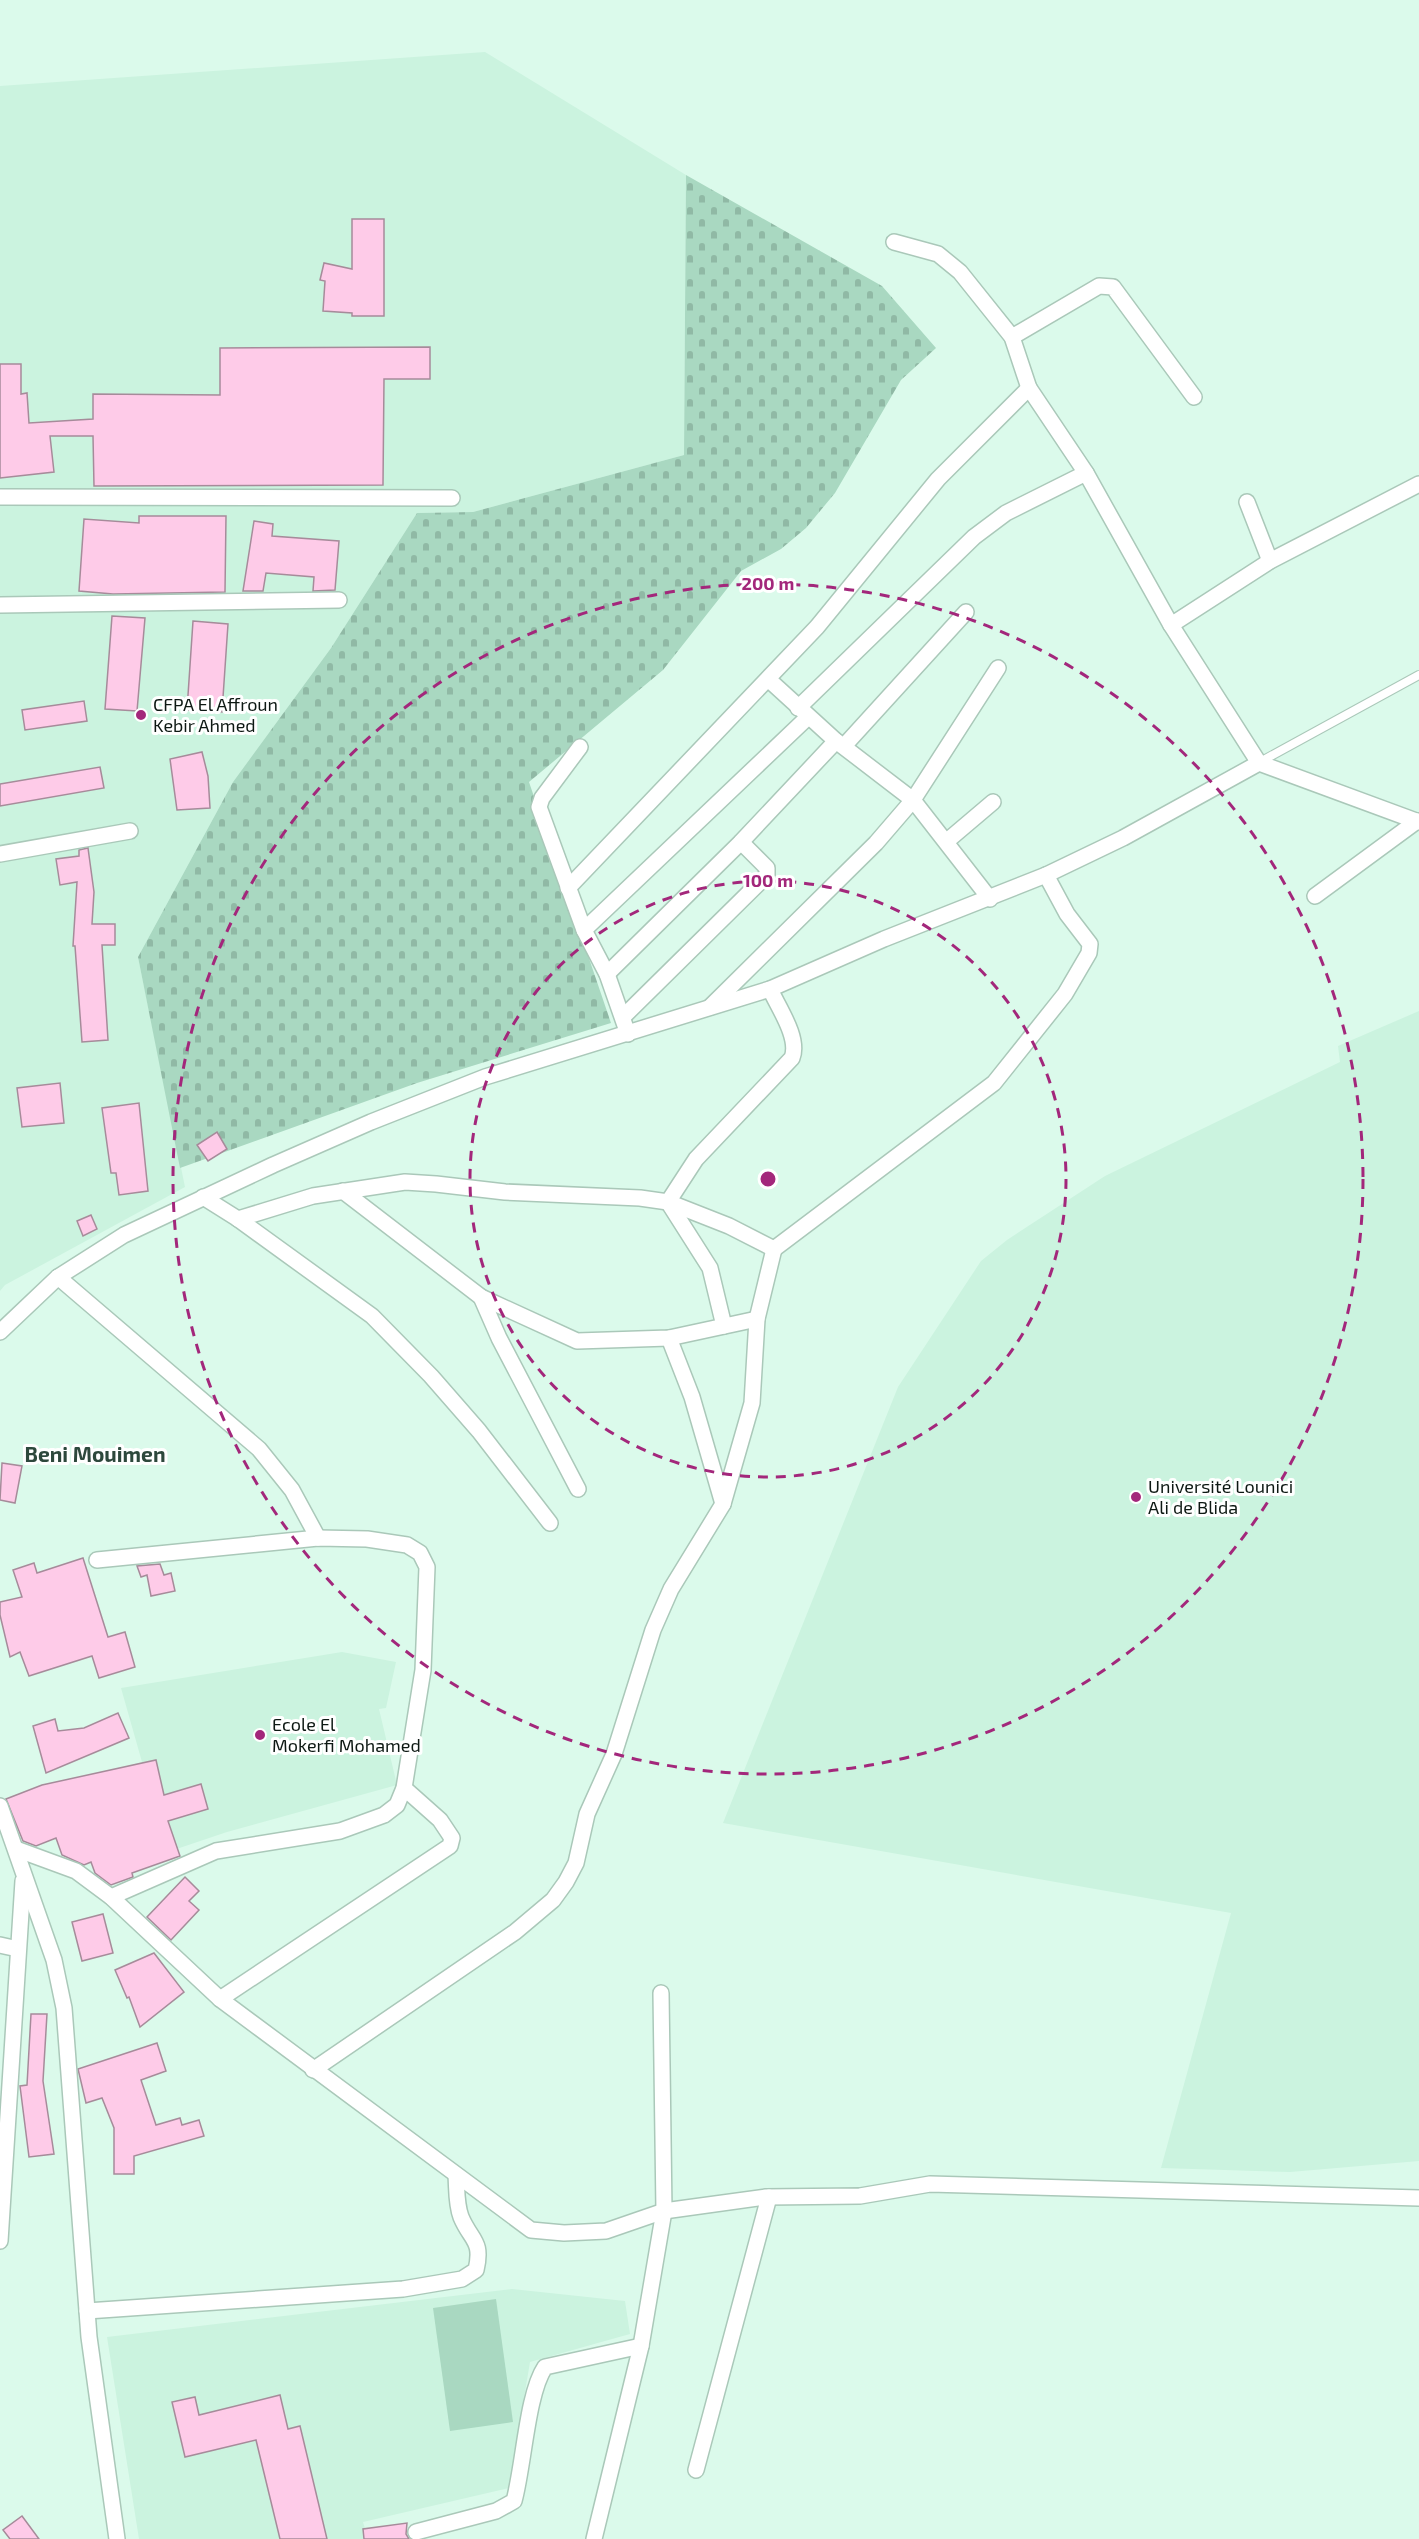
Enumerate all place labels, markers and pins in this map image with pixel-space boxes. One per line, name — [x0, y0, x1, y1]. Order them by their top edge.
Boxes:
place label: CFPA El Affroun Kebir Ahmed — [153, 693, 278, 736]
marker: CFPA El Affroun Kebir Ahmed — [134, 708, 148, 722]
centre of rings — [758, 1169, 778, 1189]
place label: Université Lounici Ali de Blida — [1148, 1475, 1293, 1518]
marker: Université Lounici Ali de Blida — [1129, 1490, 1143, 1504]
place label: Ecole El Mokerfi Mohamed — [272, 1713, 421, 1756]
marker: Ecole El Mokerfi Mohamed — [253, 1728, 267, 1742]

